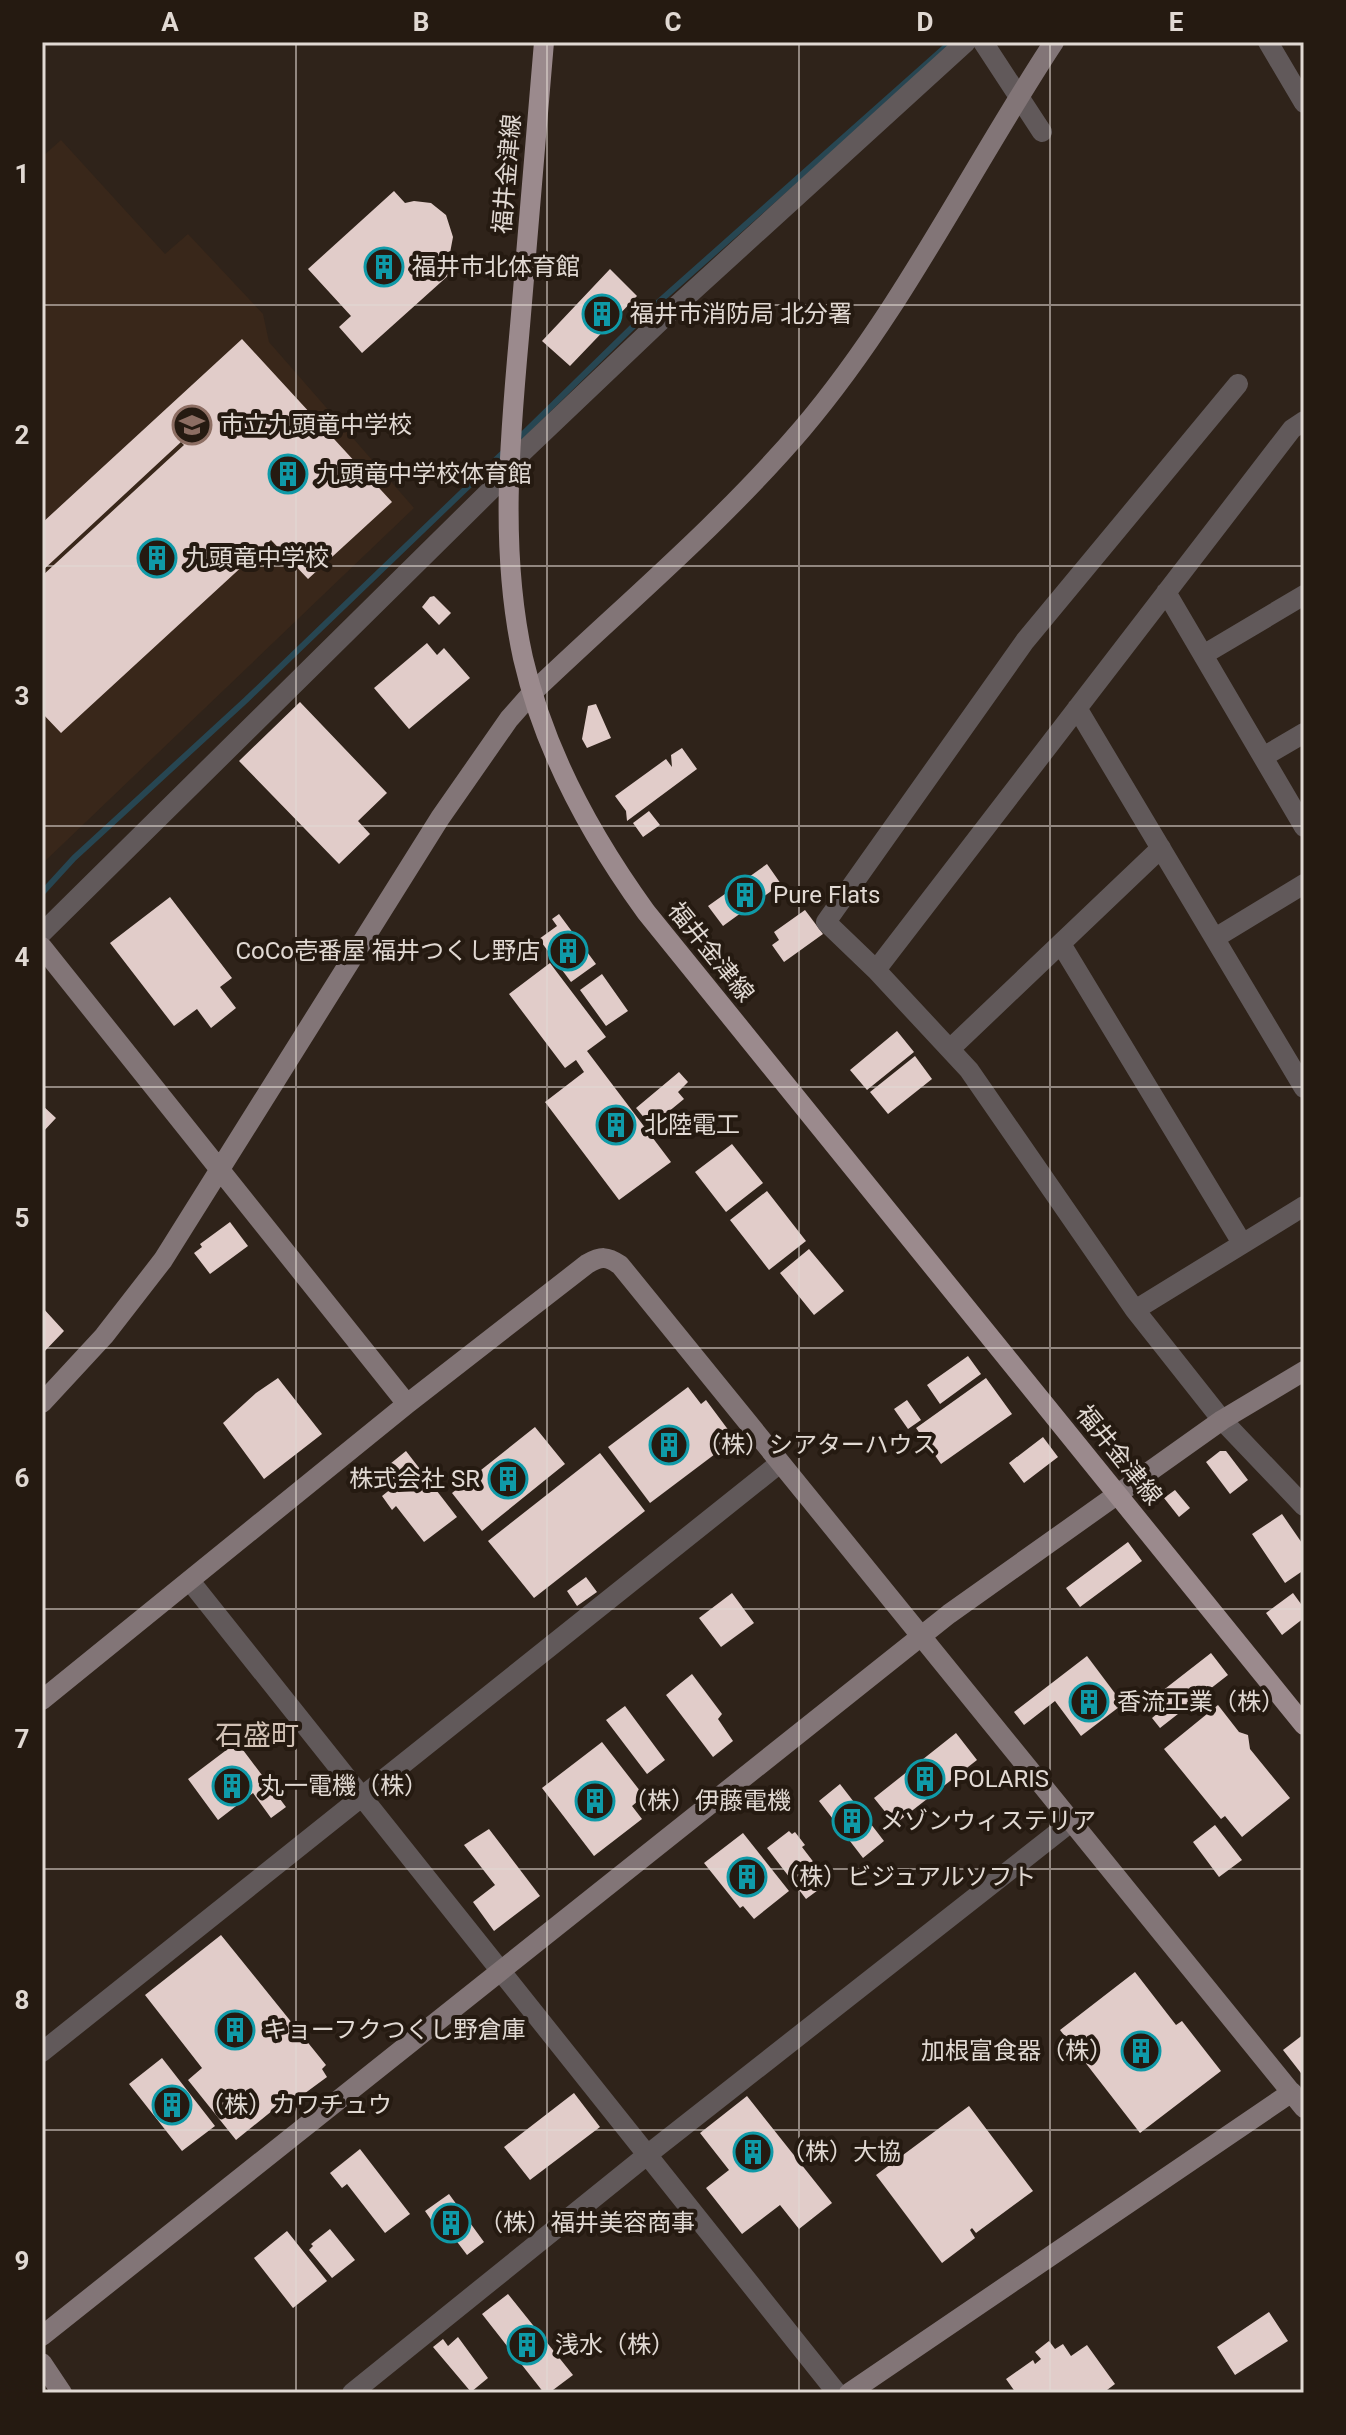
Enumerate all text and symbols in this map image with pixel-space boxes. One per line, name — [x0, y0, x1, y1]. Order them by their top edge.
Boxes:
text: A — [161, 7, 179, 37]
text: B — [413, 7, 429, 37]
text: C — [664, 7, 682, 37]
text: D — [917, 7, 933, 37]
text: E — [1169, 7, 1184, 37]
street label: 福井金津線 — [488, 113, 526, 235]
text: 1 — [15, 159, 29, 189]
building icon: 福井市北体育館 — [363, 246, 405, 288]
place label: 福井市北体育館 — [412, 253, 580, 281]
building icon: 福井市消防局 北分署 — [581, 293, 623, 335]
place label: 福井市消防局 北分署 — [630, 300, 852, 328]
school or university icon: 市立九頭竜中学校 — [171, 404, 213, 446]
place label: 市立九頭竜中学校 — [220, 411, 412, 439]
text: 2 — [15, 420, 29, 450]
building icon: 九頭竜中学校体育館 — [267, 453, 309, 495]
place label: 九頭竜中学校体育館 — [316, 460, 532, 488]
building icon: 九頭竜中学校 — [136, 537, 178, 579]
place label: 九頭竜中学校 — [185, 544, 329, 572]
text: 3 — [15, 681, 29, 711]
building icon: Pure Flats — [724, 874, 766, 916]
place label: Pure Flats — [773, 881, 880, 909]
street label: 福井金津線 — [662, 897, 760, 1007]
building icon: CoCo壱番屋 福井つくし野店 — [547, 930, 589, 972]
place label: CoCo壱番屋 福井つくし野店 — [235, 937, 540, 965]
text: 4 — [15, 942, 30, 972]
building icon: 北陸電工 — [595, 1104, 637, 1146]
place label: 北陸電工 — [644, 1111, 740, 1139]
text: 5 — [15, 1203, 29, 1233]
street label: 福井金津線 — [1070, 1400, 1168, 1510]
building icon: （株）シアターハウス — [648, 1424, 690, 1466]
place label: （株）シアターハウス — [697, 1431, 937, 1459]
building icon: 株式会社 SR — [487, 1458, 529, 1500]
text: 6 — [15, 1463, 30, 1493]
place label: 株式会社 SR — [349, 1465, 480, 1493]
building icon: 香流工業（株） — [1068, 1681, 1110, 1723]
place label: 香流工業（株） — [1117, 1688, 1285, 1716]
district label: 石盛町 — [215, 1719, 299, 1752]
text: 7 — [15, 1724, 29, 1754]
building icon: POLARIS — [904, 1758, 946, 1800]
building icon: 丸一電機（株） — [211, 1765, 253, 1807]
place label: POLARIS — [953, 1765, 1049, 1793]
place label: 丸一電機（株） — [260, 1772, 428, 1800]
building icon: （株）伊藤電機 — [574, 1780, 616, 1822]
place label: （株）伊藤電機 — [623, 1787, 791, 1815]
building icon: メゾンウィステリア — [831, 1800, 873, 1842]
place label: メゾンウィステリア — [880, 1807, 1096, 1835]
building icon: （株）ビジュアルソフト — [726, 1856, 768, 1898]
place label: （株）ビジュアルソフト — [775, 1863, 1037, 1891]
text: 8 — [15, 1985, 29, 2015]
building icon: キョーフクつくし野倉庫 — [214, 2009, 256, 2051]
place label: キョーフクつくし野倉庫 — [263, 2016, 526, 2044]
building icon: 加根富食器（株） — [1120, 2030, 1162, 2072]
place label: 加根富食器（株） — [921, 2037, 1113, 2065]
building icon: （株）カワチュウ — [151, 2084, 193, 2126]
place label: （株）カワチュウ — [200, 2091, 392, 2119]
building icon: （株）大協 — [732, 2131, 774, 2173]
place label: （株）大協 — [781, 2138, 901, 2166]
building icon: （株）福井美容商事 — [430, 2202, 472, 2244]
place label: （株）福井美容商事 — [479, 2209, 695, 2237]
text: 9 — [15, 2246, 29, 2276]
building icon: 浅水（株） — [506, 2324, 548, 2366]
place label: 浅水（株） — [555, 2331, 675, 2359]

